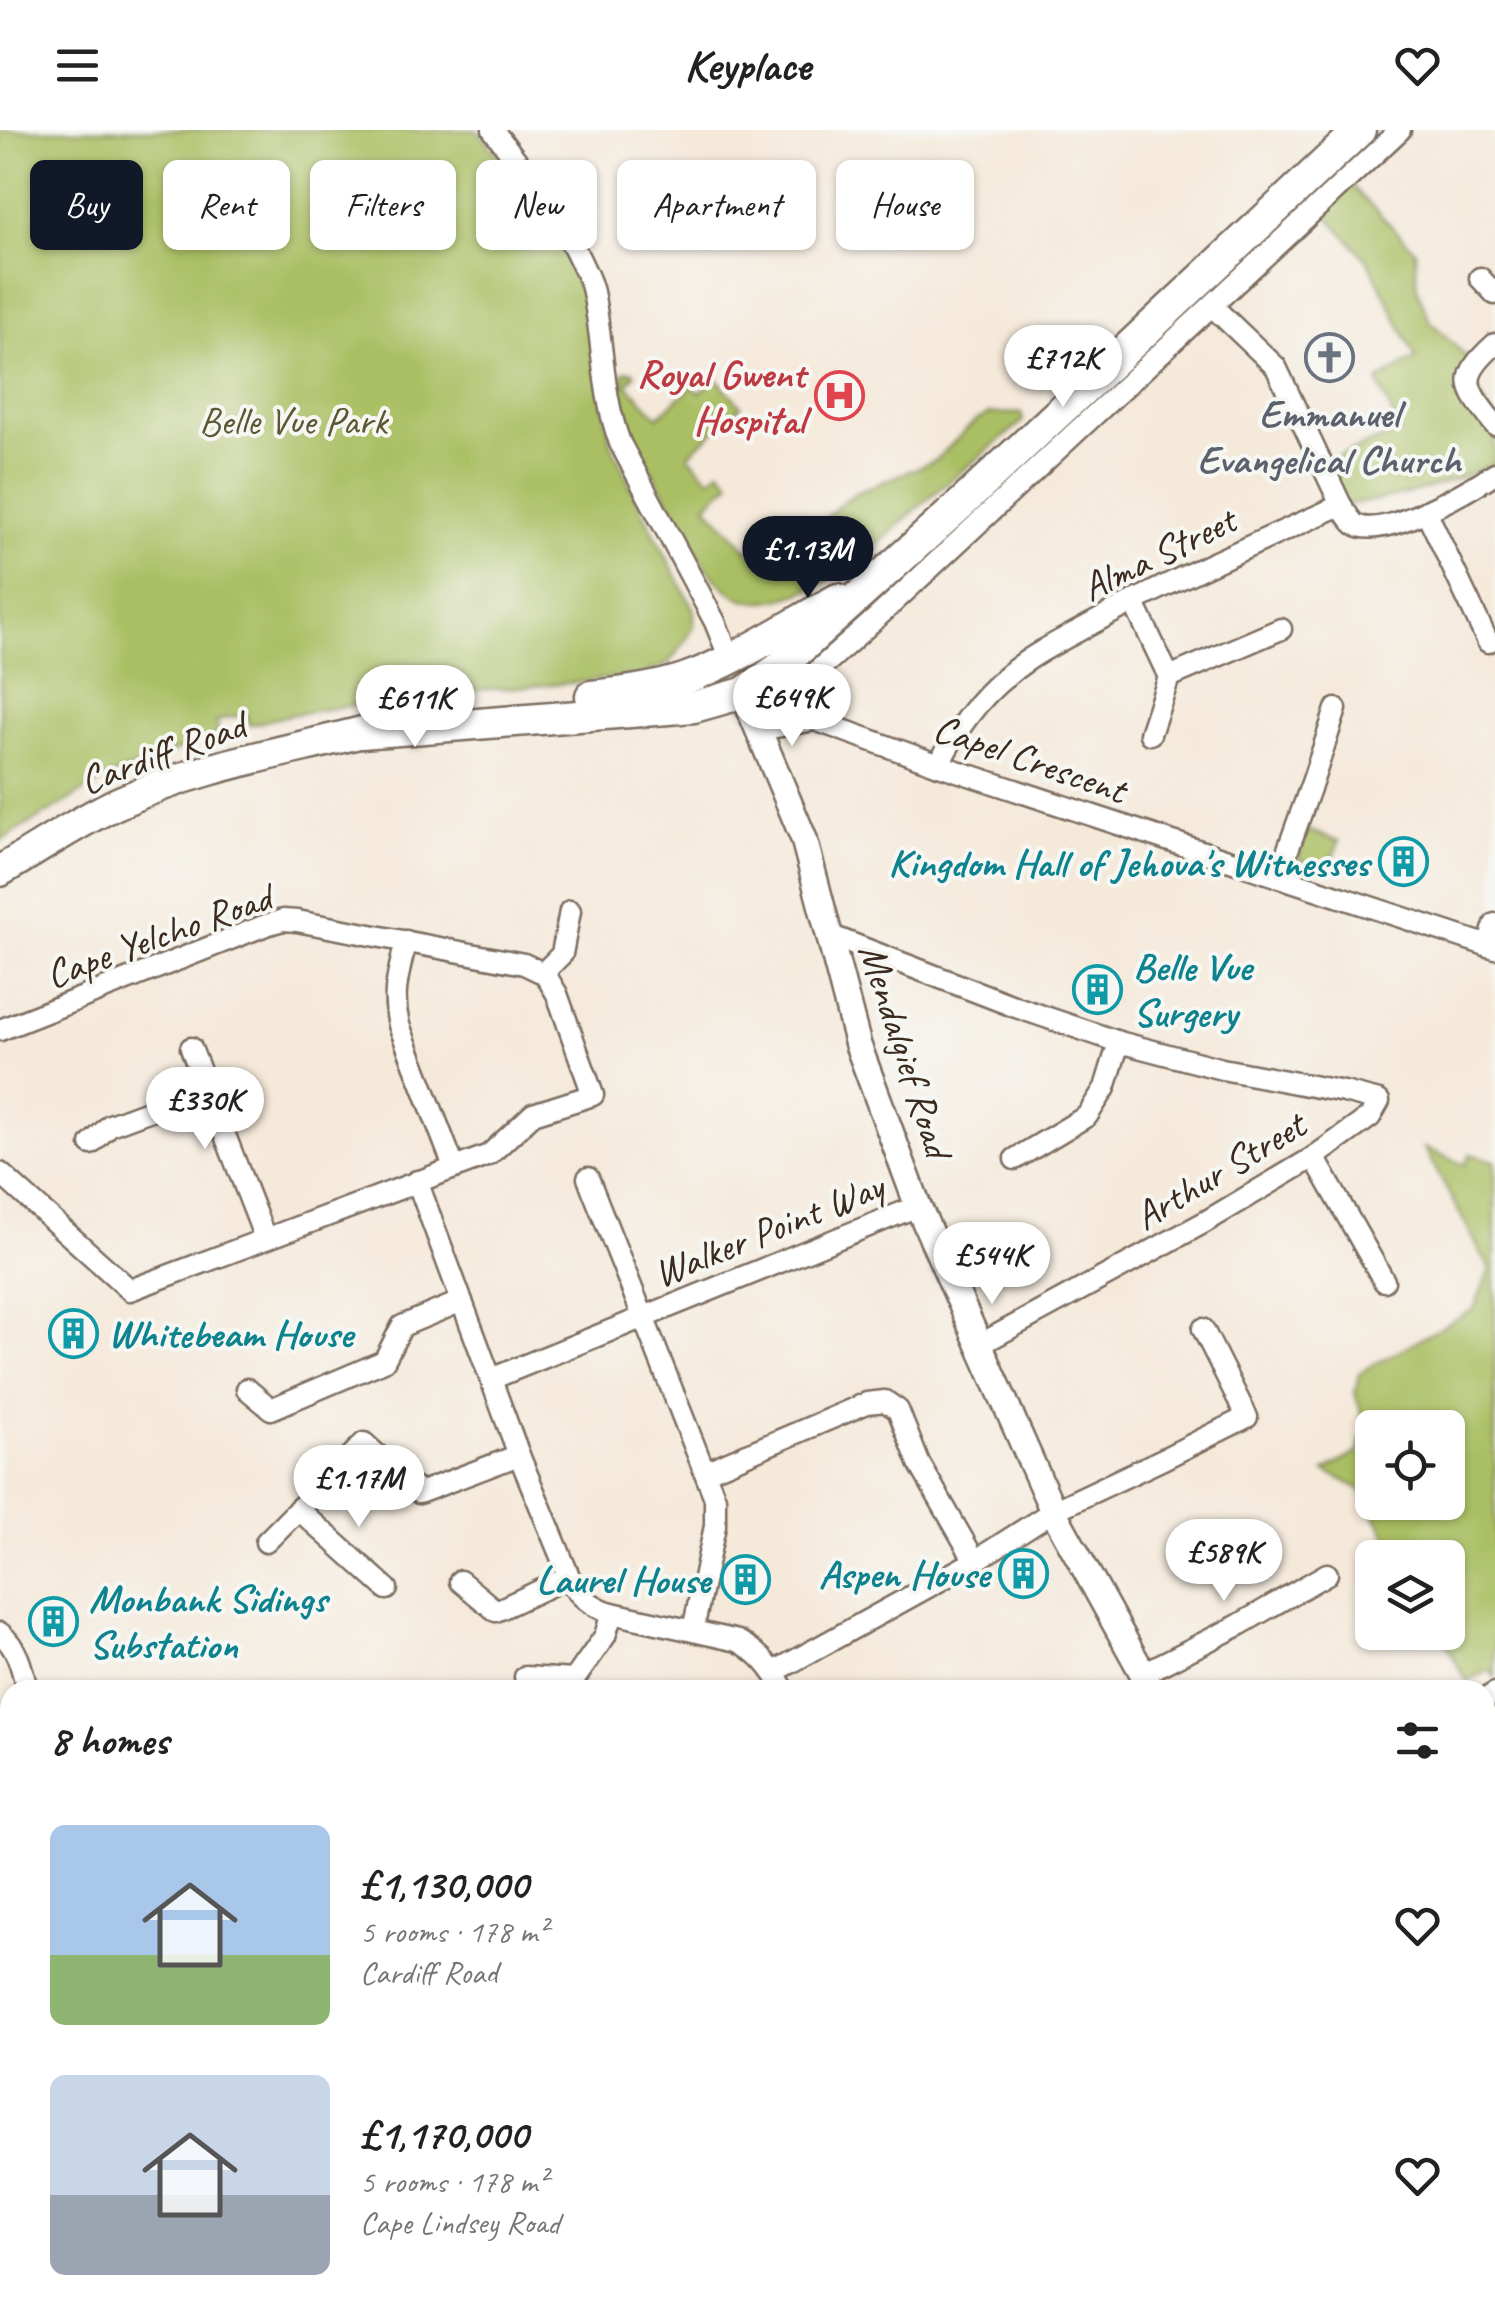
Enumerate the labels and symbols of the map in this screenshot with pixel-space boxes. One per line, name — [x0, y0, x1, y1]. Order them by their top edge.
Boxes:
pin: £712K — [993, 325, 1133, 410]
church icon: Emmanuel Evangelical Church — [1303, 332, 1355, 384]
place label: Royal Gwent Hospital — [637, 349, 813, 445]
hospital icon: Royal Gwent Hospital — [814, 370, 866, 422]
place label: Emmanuel Evangelical Church — [1197, 389, 1463, 485]
park label: Belle Vue Park — [199, 396, 389, 446]
street label: Alma Street — [1073, 494, 1247, 612]
pin: £1.13M — [727, 516, 889, 601]
pin: £649K — [722, 664, 862, 749]
pin: £611K — [345, 665, 485, 750]
street label: Cardiff Road — [73, 698, 258, 806]
street label: Capel Crescent — [927, 703, 1136, 816]
building icon: Kingdom Hall of Jehova's Witnesses — [1378, 836, 1430, 888]
place label: Kingdom Hall of Jehova's Witnesses — [888, 838, 1373, 888]
street label: Cape Yelcho Road — [39, 870, 284, 1000]
street label: Mendalgief Road — [847, 937, 965, 1168]
place label: Belle Vue Surgery — [1133, 942, 1255, 1038]
building icon: Belle Vue Surgery — [1072, 963, 1124, 1015]
pin: £330K — [135, 1067, 275, 1152]
street label: Arthur Street — [1125, 1098, 1317, 1241]
street label: Walker Point Way — [646, 1160, 894, 1299]
pin: £544K — [922, 1222, 1062, 1307]
building icon: Whitebeam House — [47, 1307, 99, 1359]
place label: Whitebeam House — [108, 1309, 356, 1359]
pin: £1.17M — [278, 1445, 440, 1530]
pin: £589K — [1154, 1519, 1294, 1604]
building icon: Aspen House — [998, 1547, 1050, 1599]
place label: Aspen House — [819, 1549, 993, 1599]
building icon: Laurel House — [719, 1553, 771, 1605]
place label: Laurel House — [536, 1555, 713, 1605]
place label: Monbank Sidings Substation — [89, 1574, 331, 1670]
building icon: Monbank Sidings Substation — [28, 1595, 80, 1647]

